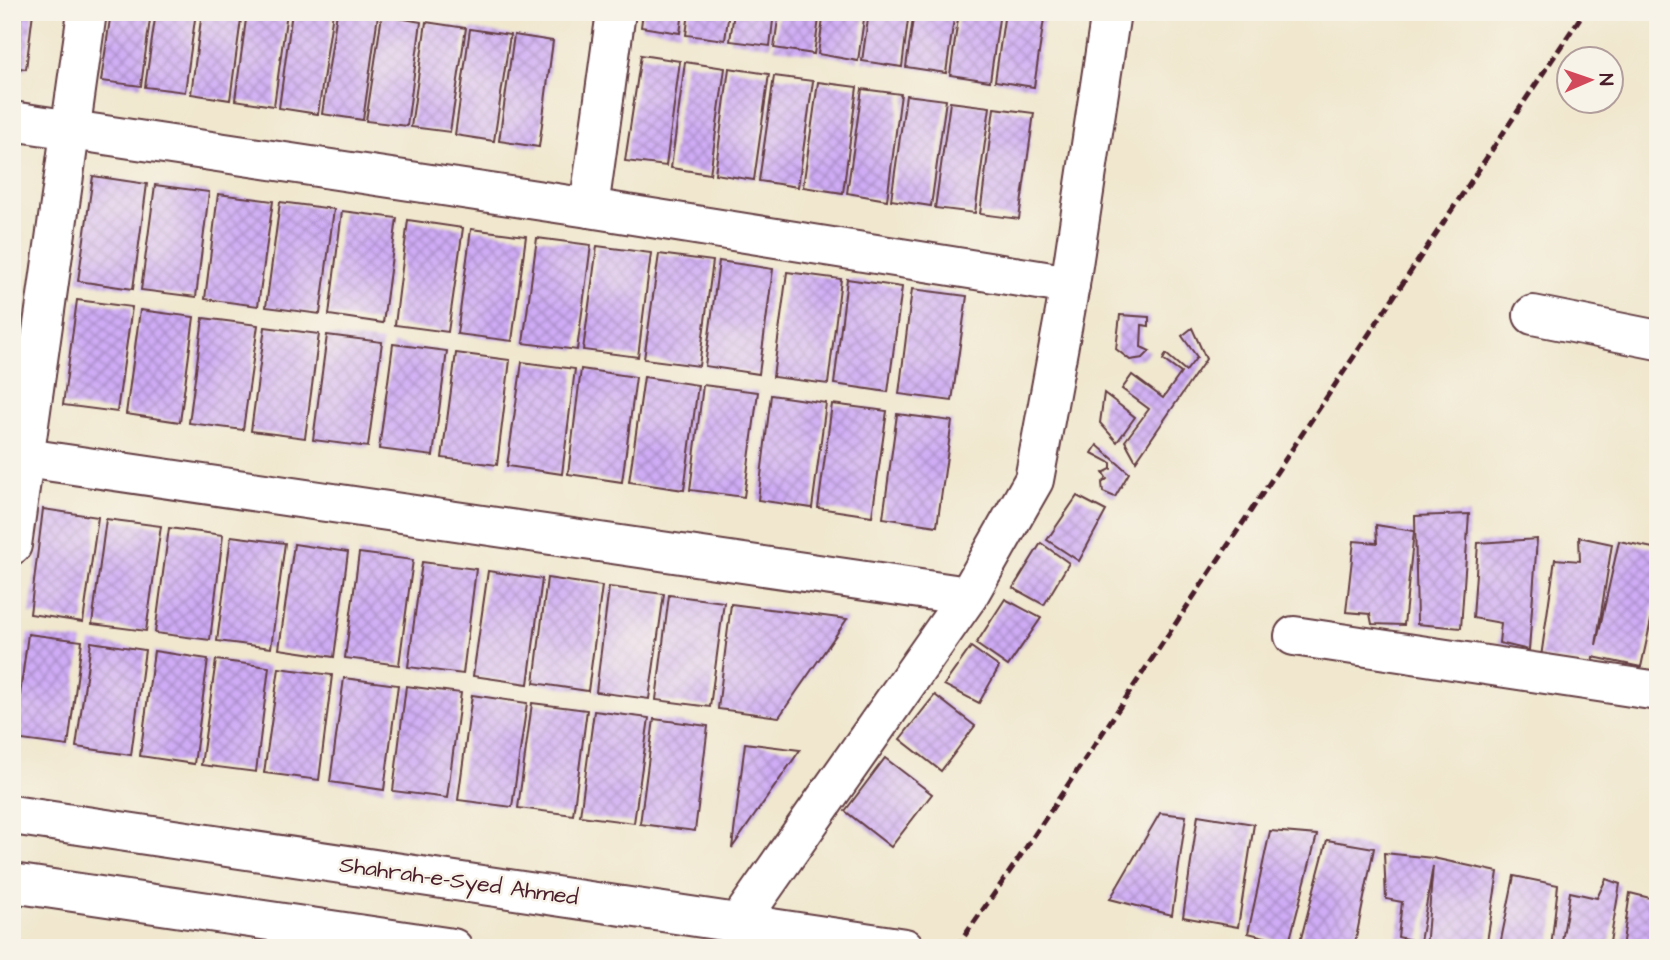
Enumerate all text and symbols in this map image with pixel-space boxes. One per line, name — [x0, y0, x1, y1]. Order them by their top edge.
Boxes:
north arrow — [1554, 46, 1624, 116]
text: N — [1592, 73, 1619, 86]
street label: Shahrah-e-Syed Ahmed — [337, 848, 581, 915]

